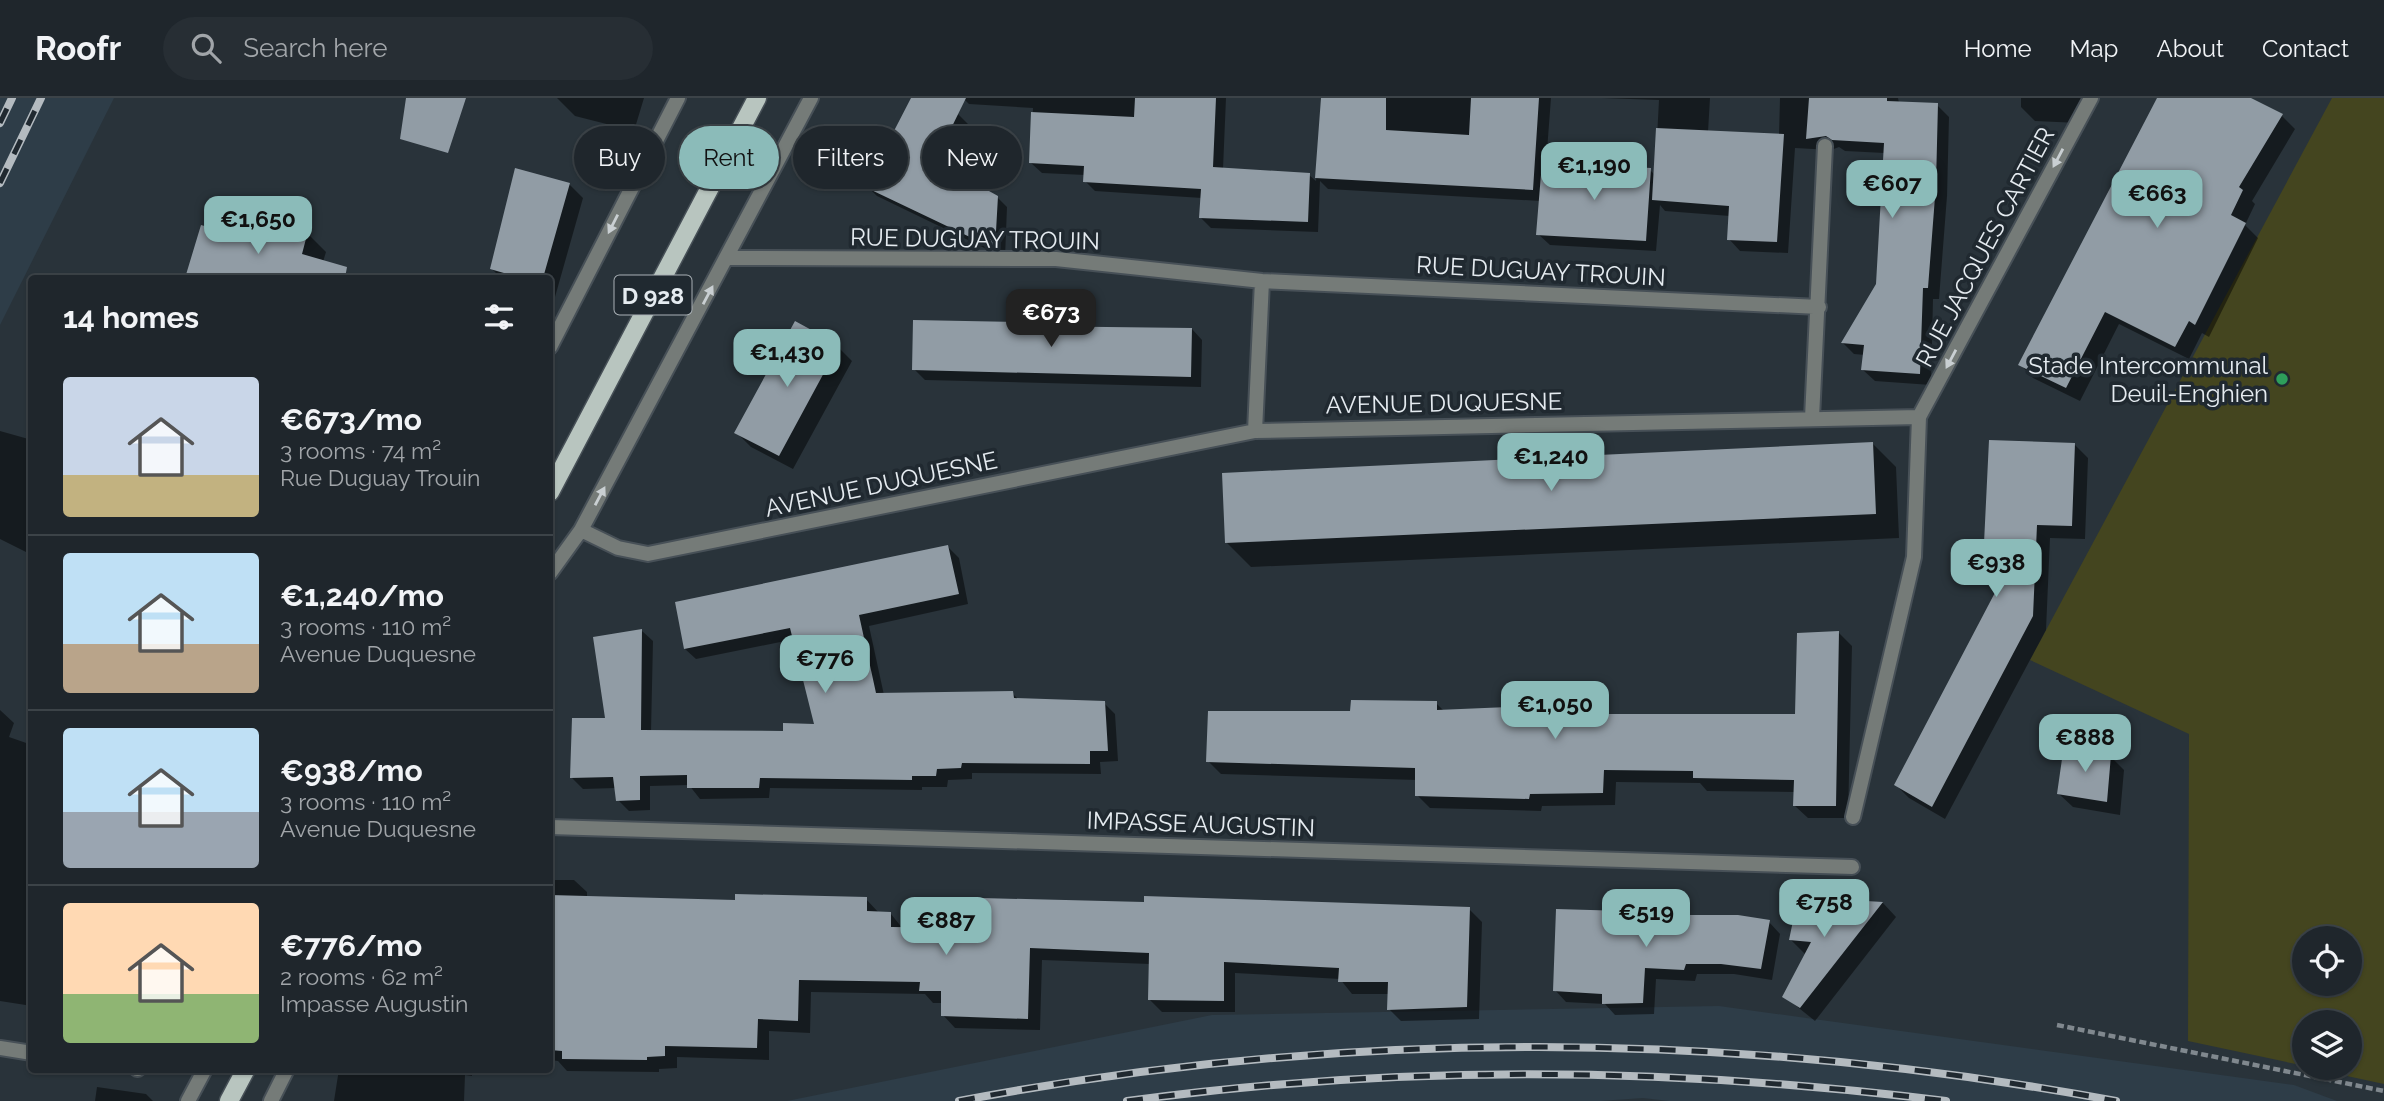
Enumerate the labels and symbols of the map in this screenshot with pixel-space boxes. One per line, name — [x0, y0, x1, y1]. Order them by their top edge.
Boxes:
street label: RUE JACQUES CARTIER — [1910, 122, 2060, 372]
pin: €1,190 — [1537, 142, 1651, 202]
one-way arrow — [2053, 148, 2064, 168]
pin: €607 — [1851, 160, 1933, 220]
pin: €663 — [2116, 170, 2198, 230]
pin: €1,650 — [201, 197, 315, 256]
one-way arrow — [607, 214, 618, 234]
street label: RUE DUGUAY TROUIN — [850, 222, 1100, 256]
street label: RUE DUGUAY TROUIN — [1415, 250, 1667, 292]
road number: D 928 — [614, 276, 692, 314]
one-way arrow — [702, 285, 714, 305]
pin: €673 — [1010, 289, 1092, 349]
pin: €1,430 — [730, 330, 844, 389]
one-way arrow — [1945, 349, 1957, 368]
place label: Stade Intercommunal Deuil-Enghien — [2028, 351, 2268, 408]
marker: Stade Intercommunal Deuil-Enghien — [2274, 371, 2290, 387]
street label: AVENUE DUQUESNE — [1325, 386, 1563, 420]
pin: €1,240 — [1494, 434, 1608, 493]
street label: AVENUE DUQUESNE — [762, 445, 1000, 523]
one-way arrow — [594, 486, 606, 505]
pin: €938 — [1955, 540, 2037, 599]
pin: €776 — [784, 636, 866, 695]
pin: €1,050 — [1498, 682, 1612, 741]
pin: €888 — [2044, 714, 2126, 774]
street label: IMPASSE AUGUSTIN — [1086, 806, 1316, 842]
pin: €758 — [1783, 880, 1865, 939]
pin: €519 — [1605, 890, 1687, 949]
pin: €887 — [905, 898, 987, 957]

